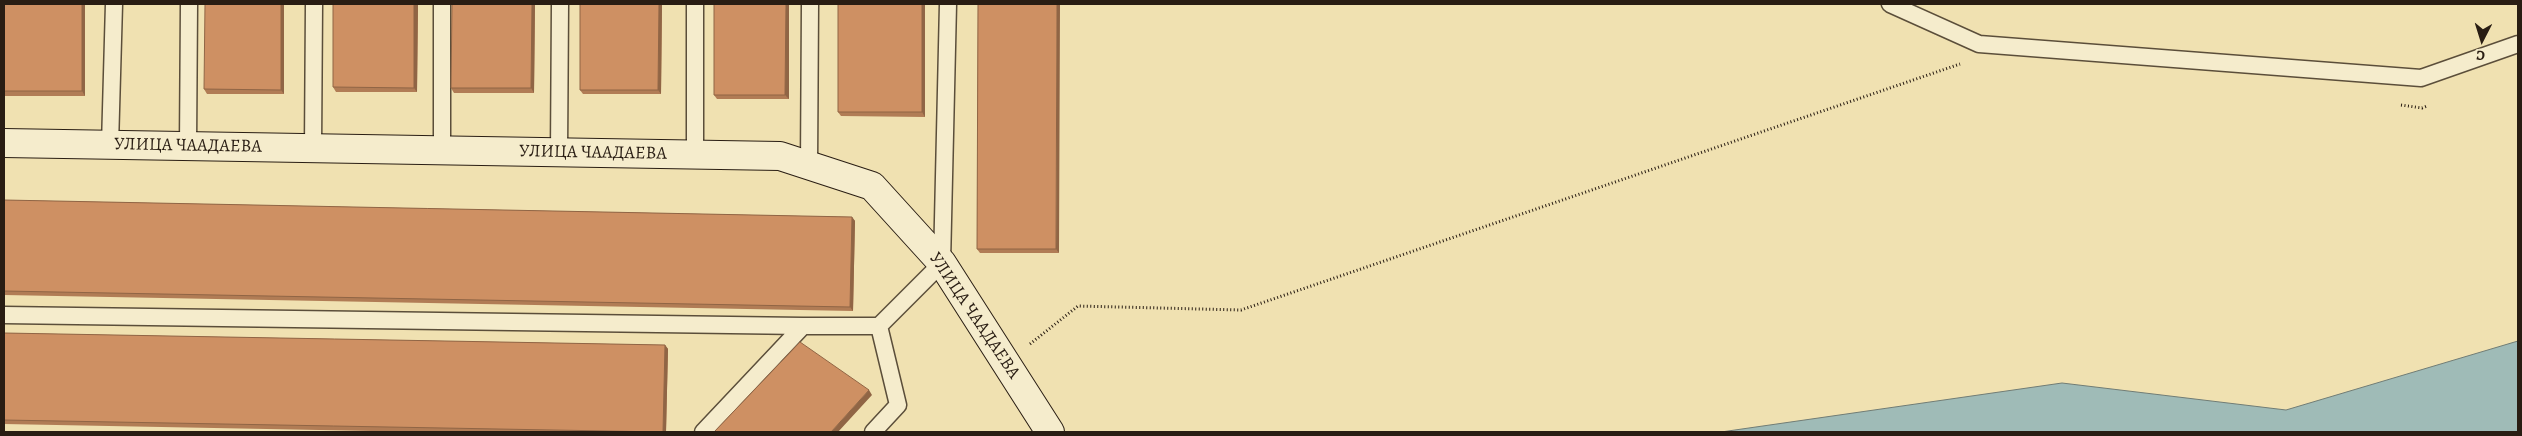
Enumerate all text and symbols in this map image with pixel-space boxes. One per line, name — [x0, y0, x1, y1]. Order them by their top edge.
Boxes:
north arrow — [2457, 15, 2507, 65]
text: С — [2476, 46, 2486, 65]
street label: УЛИЦА ЧААДАЕВА — [114, 134, 262, 158]
street label: УЛИЦА ЧААДАЕВА — [519, 141, 667, 165]
street label: УЛИЦА ЧААДАЕВА — [924, 249, 1024, 383]

